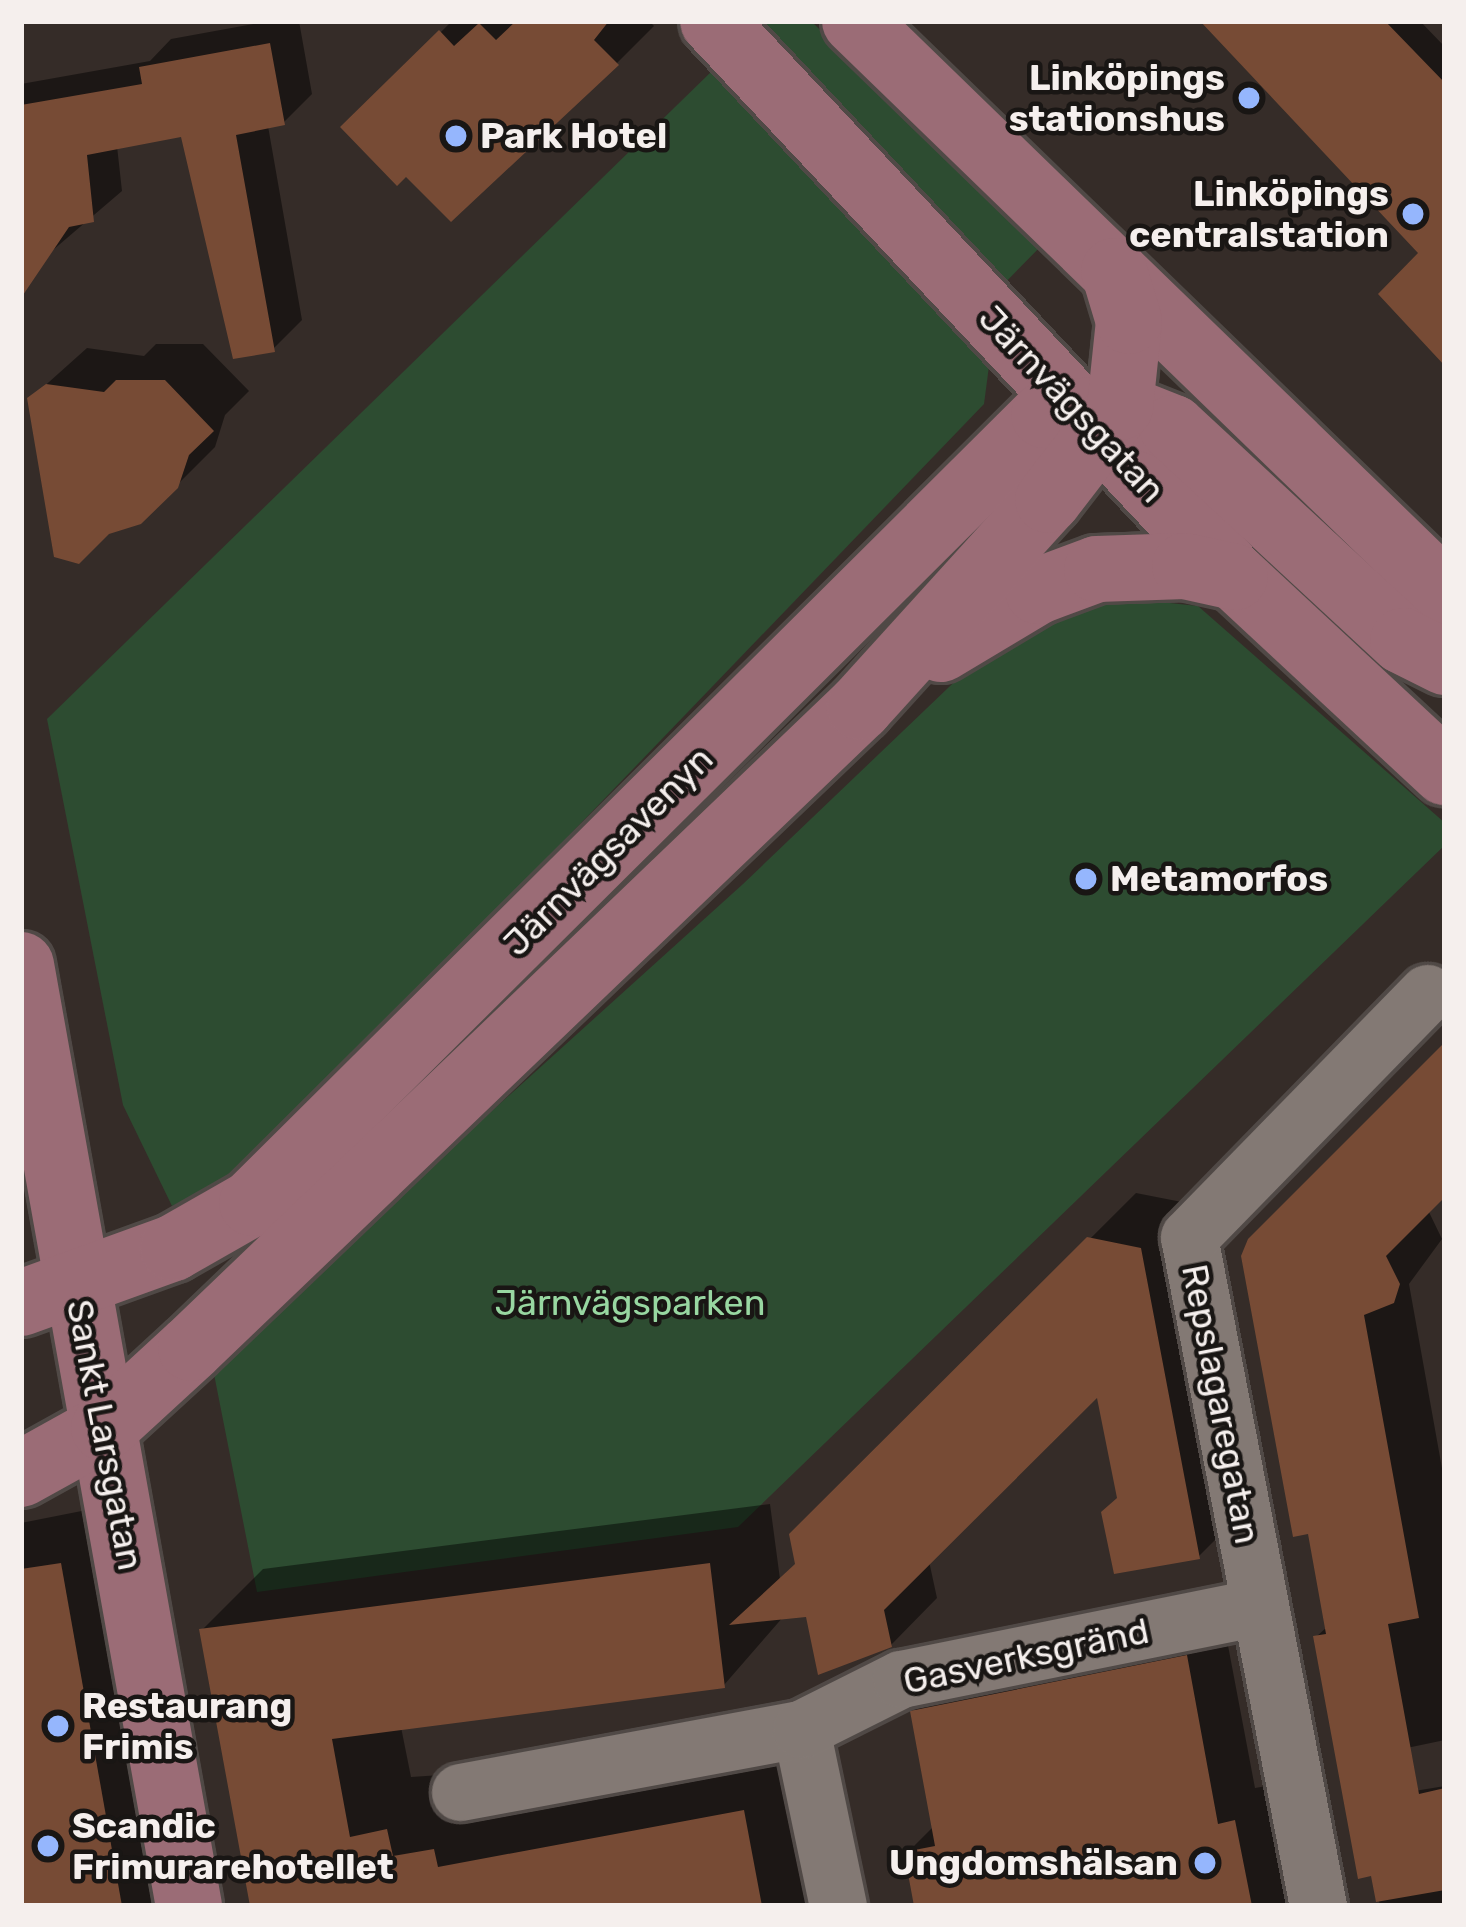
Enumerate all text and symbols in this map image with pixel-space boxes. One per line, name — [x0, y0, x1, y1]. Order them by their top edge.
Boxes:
place label: Linköpings stationshus — [1009, 55, 1225, 140]
marker: Linköpings stationshus — [1236, 85, 1262, 111]
place label: Park Hotel — [480, 114, 667, 158]
marker: Park Hotel — [443, 123, 469, 149]
place label: Linköpings centralstation — [1129, 171, 1389, 256]
marker: Linköpings centralstation — [1400, 201, 1426, 227]
street label: Järnvägsgatan — [970, 297, 1174, 511]
street label: Järnvägsavenyn — [494, 737, 722, 965]
place label: Metamorfos — [1110, 857, 1328, 901]
marker: Metamorfos — [1073, 866, 1099, 892]
street label: Repslagaregatan — [1173, 1261, 1269, 1547]
park label: Järnvägsparken — [494, 1281, 766, 1325]
street label: Sankt Larsgatan — [58, 1296, 152, 1574]
street label: Gasverksgränd — [899, 1609, 1153, 1703]
place label: Restaurang Frimis — [82, 1683, 292, 1768]
marker: Restaurang Frimis — [45, 1713, 71, 1739]
place label: Scandic Frimurarehotellet — [72, 1803, 394, 1888]
marker: Scandic Frimurarehotellet — [35, 1833, 61, 1859]
place label: Ungdomshälsan — [889, 1841, 1178, 1885]
marker: Ungdomshälsan — [1189, 1847, 1221, 1879]

